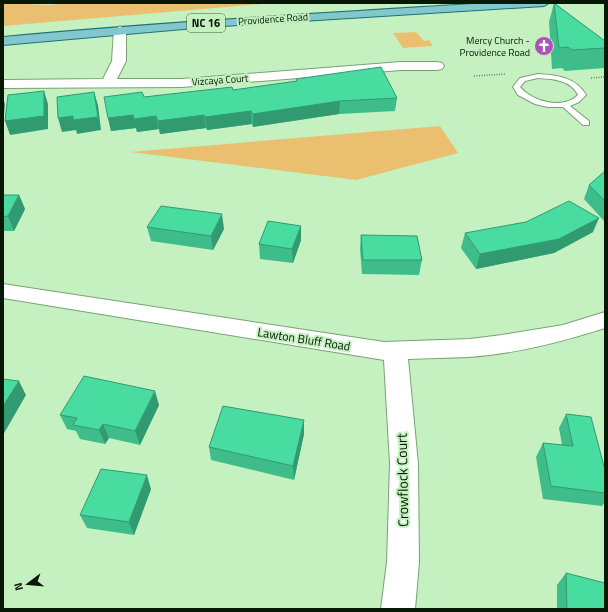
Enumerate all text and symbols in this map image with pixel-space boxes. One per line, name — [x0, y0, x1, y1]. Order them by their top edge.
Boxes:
street label: Providence Road — [237, 9, 309, 29]
road number: NC 16 — [187, 14, 225, 32]
place label: Mercy Church - Providence Road — [460, 33, 530, 60]
church icon: Mercy Church - Providence Road — [533, 35, 555, 57]
street label: Vizcaya Court — [191, 71, 249, 89]
street label: Lawton Bluff Road — [256, 322, 352, 356]
street label: Crowflock Court — [391, 433, 413, 527]
north arrow — [8, 564, 48, 604]
text: N — [10, 581, 27, 593]

